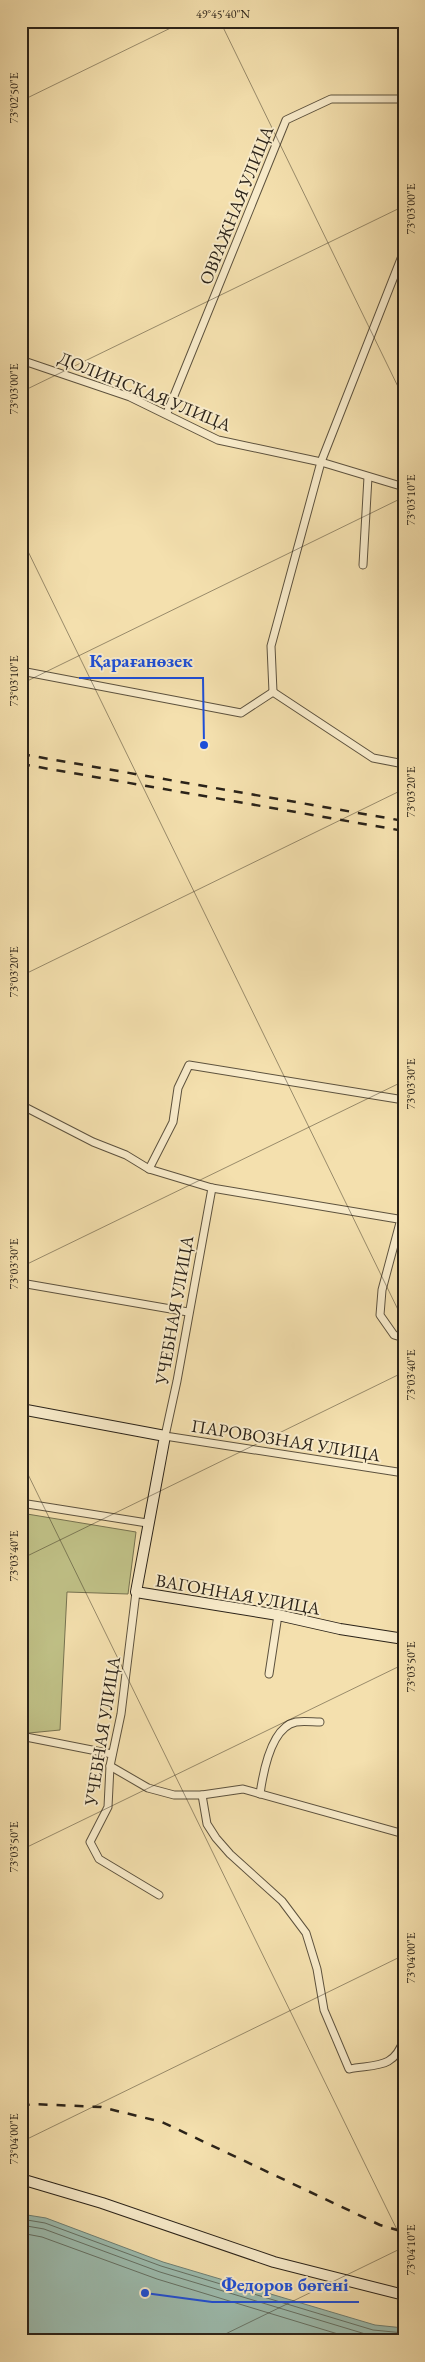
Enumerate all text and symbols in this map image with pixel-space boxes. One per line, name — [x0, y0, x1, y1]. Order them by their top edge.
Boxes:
text: 49°45'40"N — [196, 6, 250, 22]
text: 73°02'50"E — [6, 72, 22, 124]
street label: ОВРАЖНАЯ УЛИЦА — [194, 122, 279, 288]
text: 73°03'00"E — [403, 183, 419, 235]
street label: ДОЛИНСКАЯ УЛИЦА — [55, 346, 235, 436]
text: 73°03'00"E — [6, 363, 22, 415]
text: 73°03'10"E — [403, 474, 419, 526]
callout: Қарағанөзек — [79, 644, 203, 678]
text: Қарағанөзек — [89, 648, 193, 673]
text: 73°03'10"E — [6, 655, 22, 707]
text: 73°03'20"E — [403, 766, 419, 818]
text: 73°03'20"E — [6, 946, 22, 998]
text: 73°03'30"E — [403, 1058, 419, 1110]
street label: УЧЕБНАЯ УЛИЦА — [149, 1233, 199, 1387]
text: 73°03'30"E — [6, 1238, 22, 1290]
text: 73°03'40"E — [403, 1349, 419, 1401]
street label: ПАРОВОЗНАЯ УЛИЦА — [190, 1414, 383, 1466]
text: 73°03'40"E — [6, 1530, 22, 1582]
street label: ВАГОННАЯ УЛИЦА — [154, 1568, 323, 1620]
text: 73°03'50"E — [403, 1641, 419, 1693]
street label: УЧЕБНАЯ УЛИЦА — [79, 1654, 125, 1808]
text: 73°03'50"E — [6, 1821, 22, 1873]
text: 73°04'00"E — [403, 1932, 419, 1984]
text: 73°04'00"E — [6, 2113, 22, 2165]
text: 73°04'10"E — [403, 2224, 419, 2276]
callout: Федоров бөгені — [212, 2268, 359, 2302]
text: Федоров бөгені — [221, 2272, 349, 2297]

